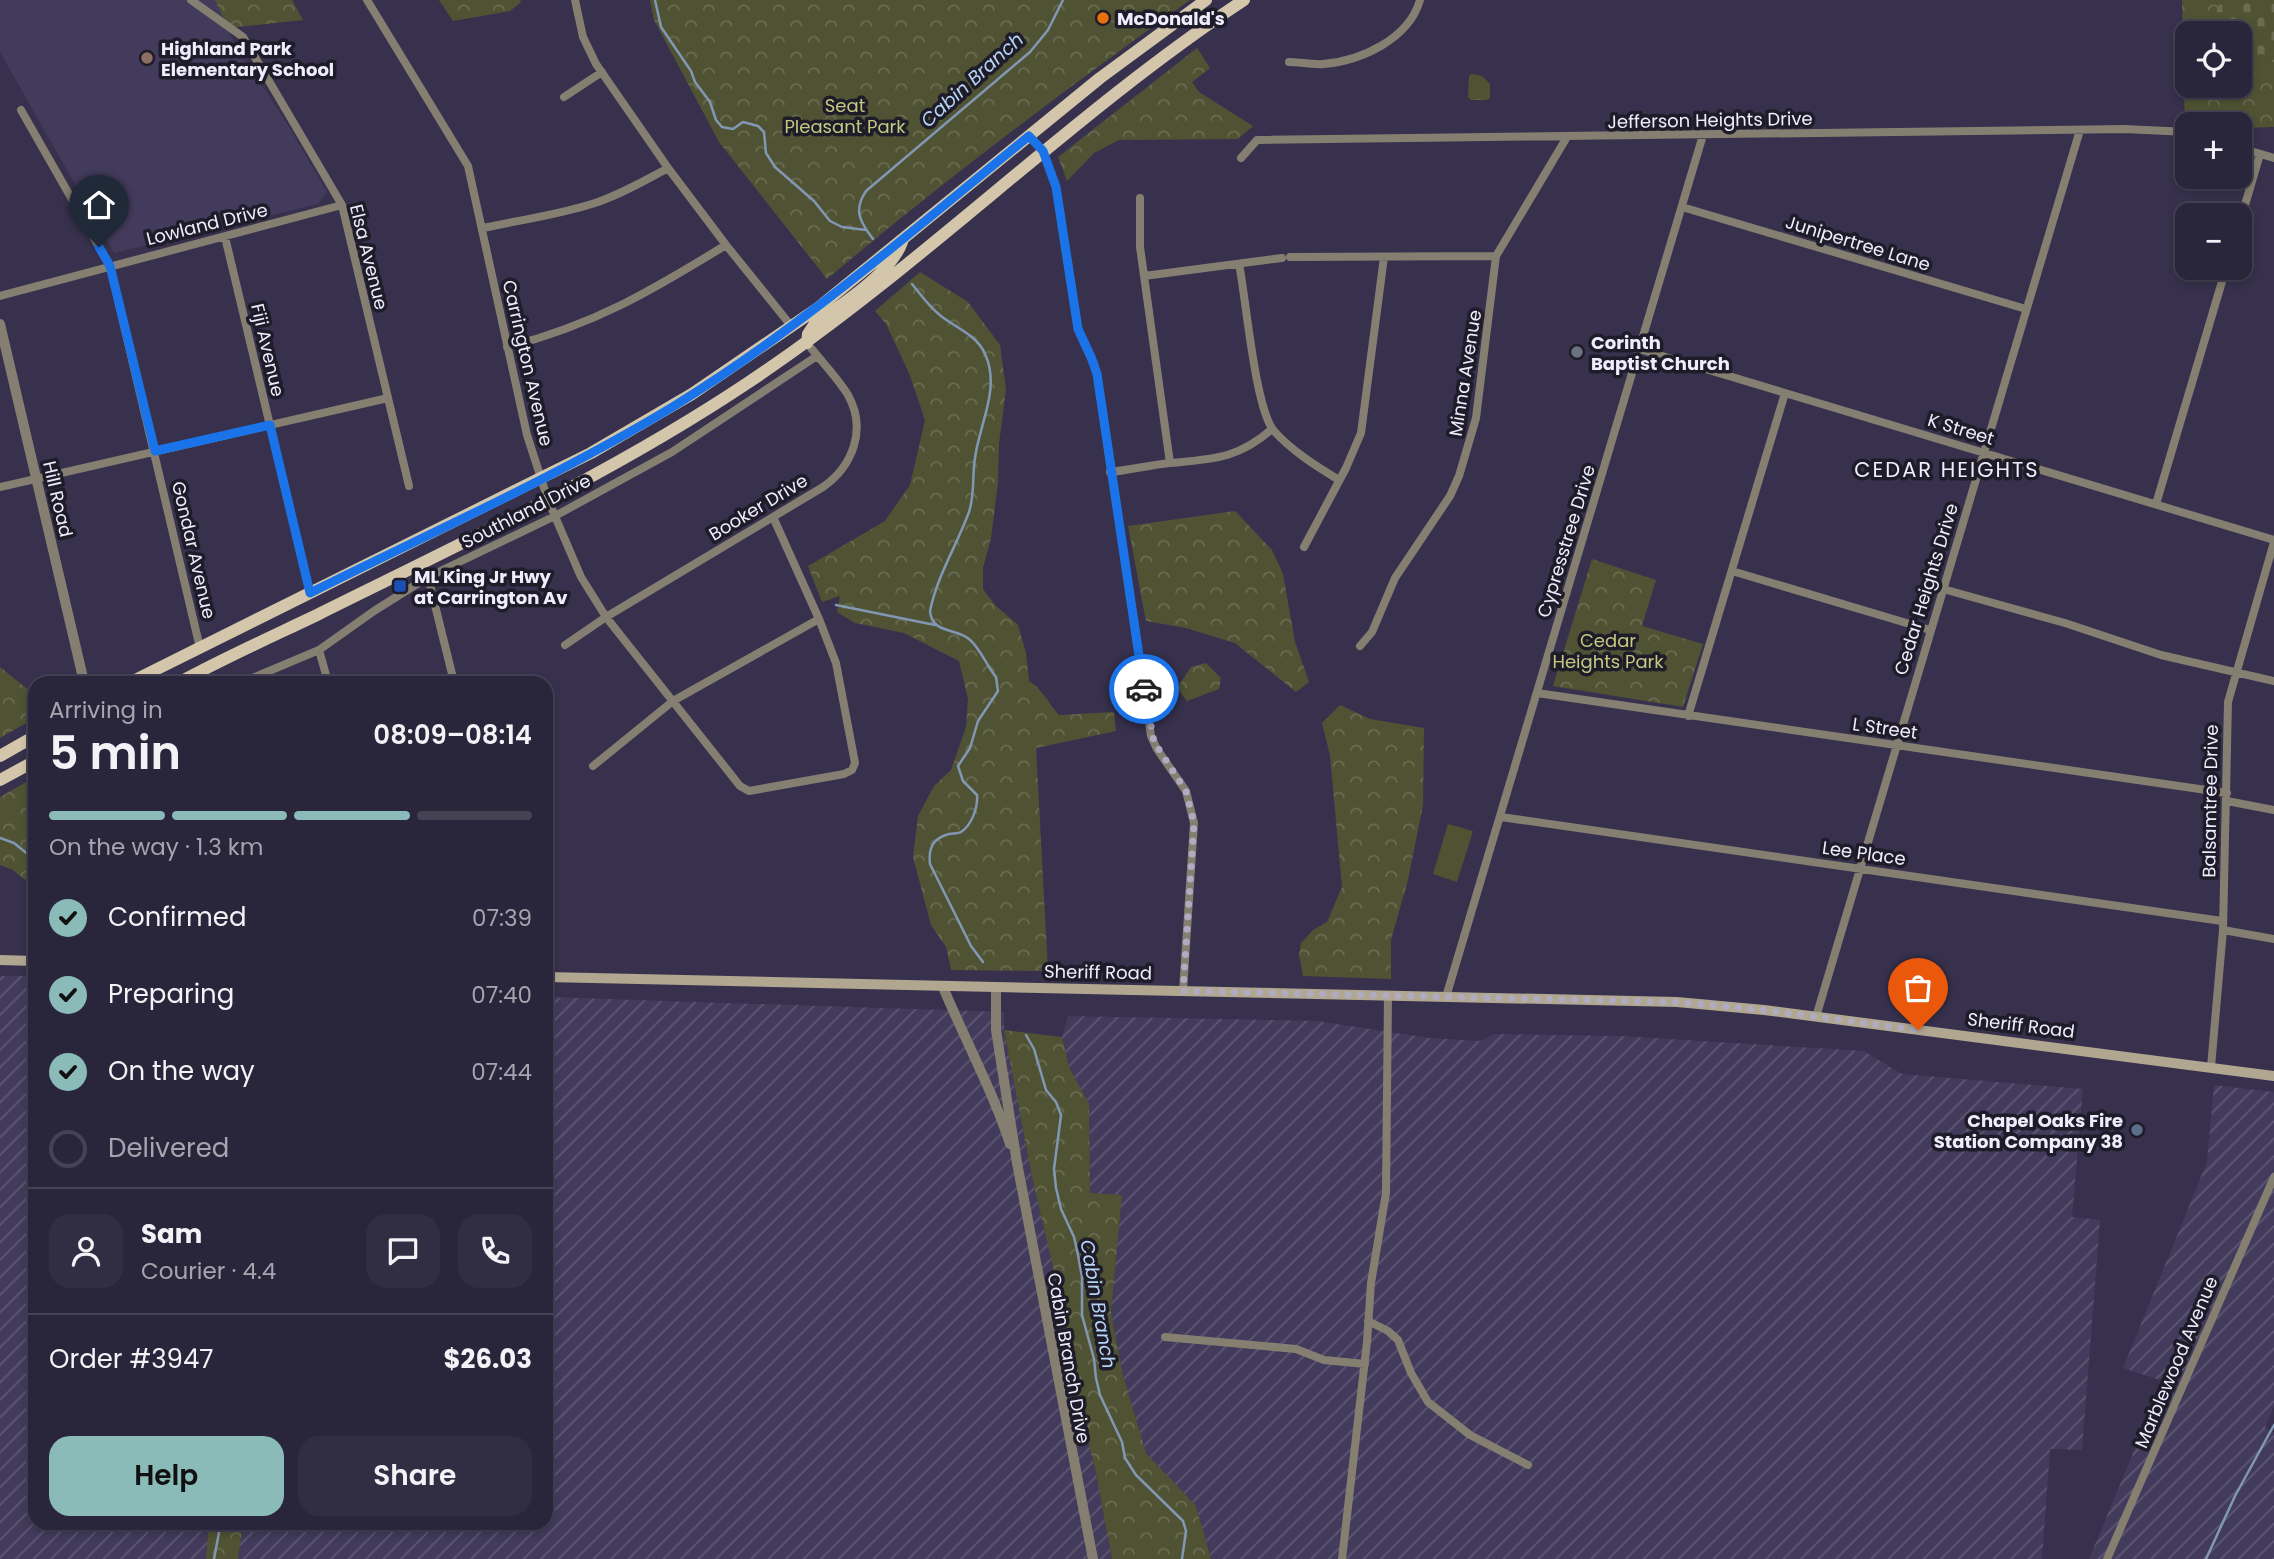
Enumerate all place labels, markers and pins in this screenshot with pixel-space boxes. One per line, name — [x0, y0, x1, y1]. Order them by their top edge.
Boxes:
place label: McDonald's — [1117, 6, 1225, 31]
marker: McDonald's — [1095, 10, 1111, 26]
place label: Highland Park Elementary School — [161, 36, 334, 82]
marker: Highland Park Elementary School — [139, 50, 155, 66]
pin — [69, 175, 129, 247]
place label: Corinth Baptist Church — [1591, 330, 1730, 376]
marker: Corinth Baptist Church — [1569, 344, 1585, 360]
place label: ML King Jr Hwy at Carrington Av — [414, 564, 568, 610]
marker: ML King Jr Hwy at Carrington Av — [392, 578, 408, 594]
pin — [1888, 958, 1948, 1030]
place label: Chapel Oaks Fire Station Company 38 — [1934, 1108, 2123, 1154]
marker: Chapel Oaks Fire Station Company 38 — [2129, 1122, 2145, 1138]

